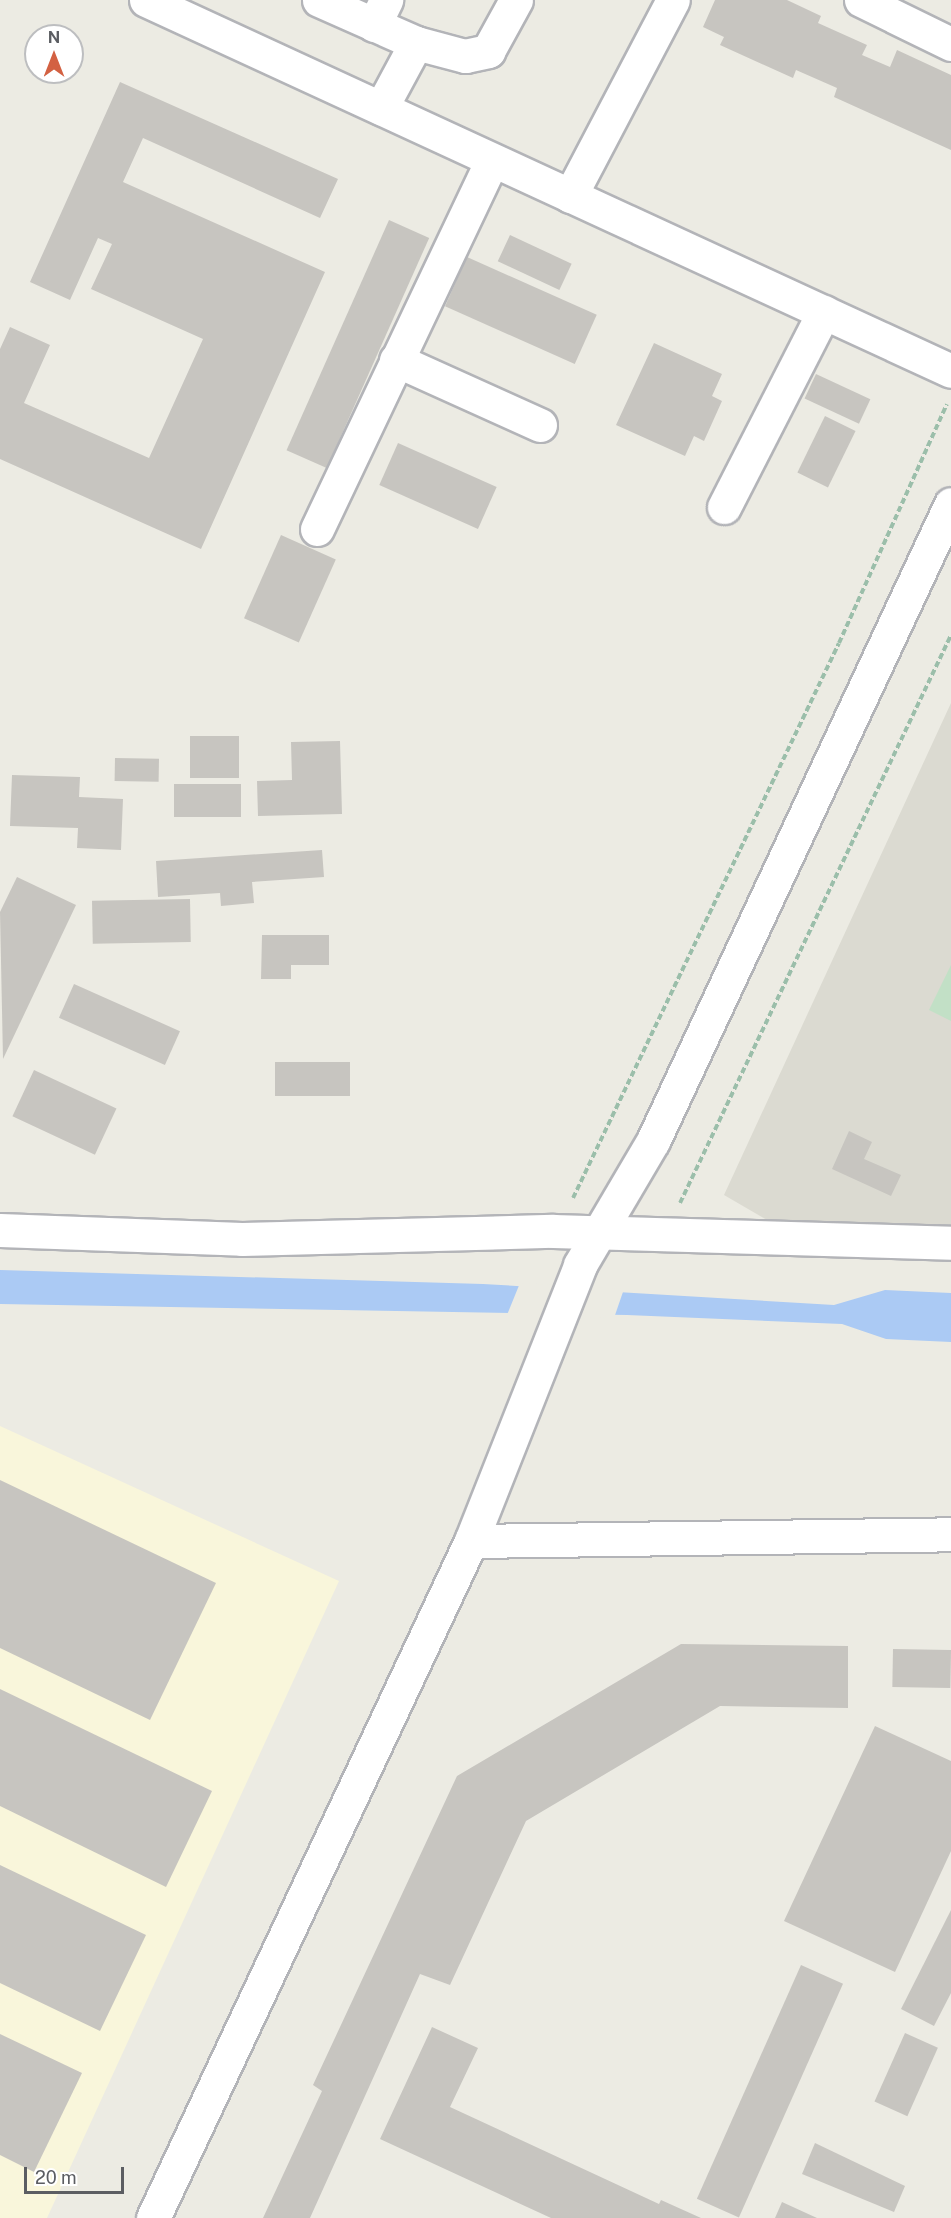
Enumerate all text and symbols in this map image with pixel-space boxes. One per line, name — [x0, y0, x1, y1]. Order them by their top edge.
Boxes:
north arrow — [24, 24, 84, 84]
text: N — [48, 28, 60, 47]
scale bar — [27, 2155, 128, 2193]
text: 20 m — [35, 2167, 77, 2188]

